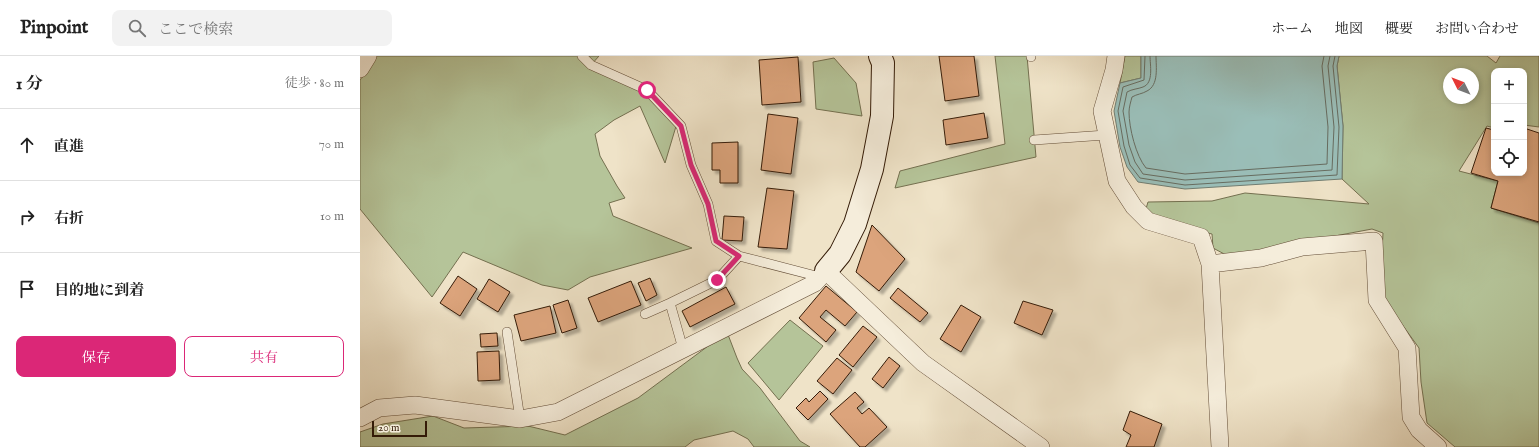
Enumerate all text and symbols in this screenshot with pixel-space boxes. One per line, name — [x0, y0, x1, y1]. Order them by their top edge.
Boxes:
search box — [112, 10, 392, 46]
text: Pinpoint — [20, 16, 88, 40]
icon: search — [126, 17, 148, 39]
text: ここで検索 — [158, 20, 233, 39]
text: ホーム — [1271, 20, 1313, 38]
text: 地図 — [1335, 20, 1363, 38]
text: 概要 — [1385, 20, 1413, 38]
text: お問い合わせ — [1435, 20, 1519, 38]
north arrow — [1443, 68, 1479, 104]
map controls — [1491, 68, 1527, 176]
button: + — [1491, 68, 1527, 104]
text: 1 分 — [16, 74, 43, 95]
text: 徒歩 · 80 m — [285, 75, 344, 92]
route start — [638, 81, 656, 99]
button: − — [1491, 104, 1527, 140]
icon: ahead — [16, 134, 38, 156]
text: 70 m — [319, 136, 344, 153]
text: 直進 — [54, 137, 84, 156]
button: locate — [1491, 140, 1527, 176]
icon: right — [16, 206, 38, 228]
text: 10 m — [320, 208, 344, 225]
text: 右折 — [54, 209, 84, 228]
route end — [708, 271, 726, 289]
icon: arrive — [16, 278, 38, 300]
text: 目的地に到着 — [54, 281, 144, 300]
button: 保存 — [16, 336, 176, 377]
button: 共有 — [184, 336, 344, 377]
scale bar — [372, 419, 427, 438]
text: 20 m — [378, 421, 399, 435]

